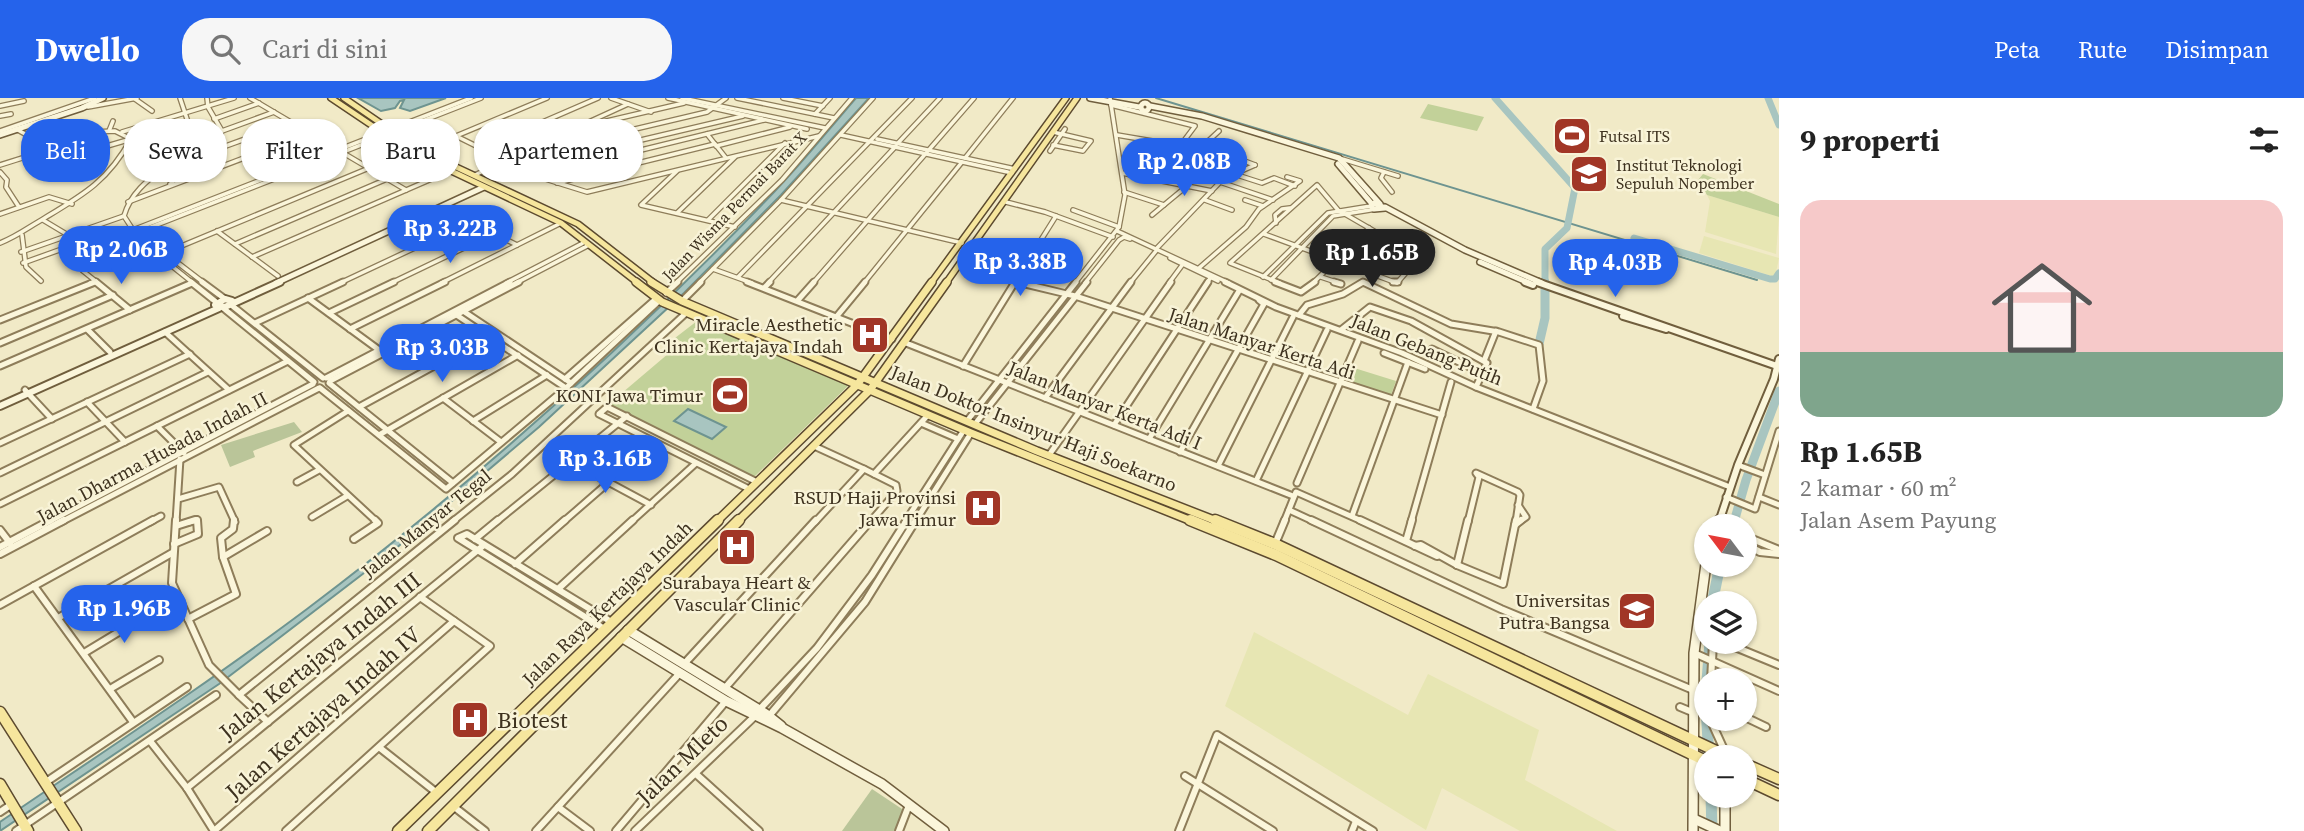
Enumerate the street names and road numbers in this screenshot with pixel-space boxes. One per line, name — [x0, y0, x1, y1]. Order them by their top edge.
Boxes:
street label: Jalan Wisma Permai Barat X — [656, 126, 812, 286]
street label: Jalan Manyar Kerta Adi — [1164, 300, 1359, 386]
street label: Jalan Gebang Putih — [1346, 306, 1507, 391]
street label: Jalan Manyar Kerta Adi I — [1003, 354, 1206, 456]
street label: Jalan Doktor Insinyur Haji Soekarno — [886, 358, 1181, 497]
street label: Jalan Dharma Husada Indah II — [31, 385, 272, 529]
street label: Jalan Manyar Tegal — [355, 462, 497, 584]
street label: Jalan Raya Kertajaya Indah — [515, 515, 698, 692]
street label: Jalan Kertajaya Indah III — [212, 564, 428, 748]
street label: Jalan Kertajaya Indah IV — [218, 619, 428, 808]
street label: Jalan Mleto — [628, 708, 735, 813]

